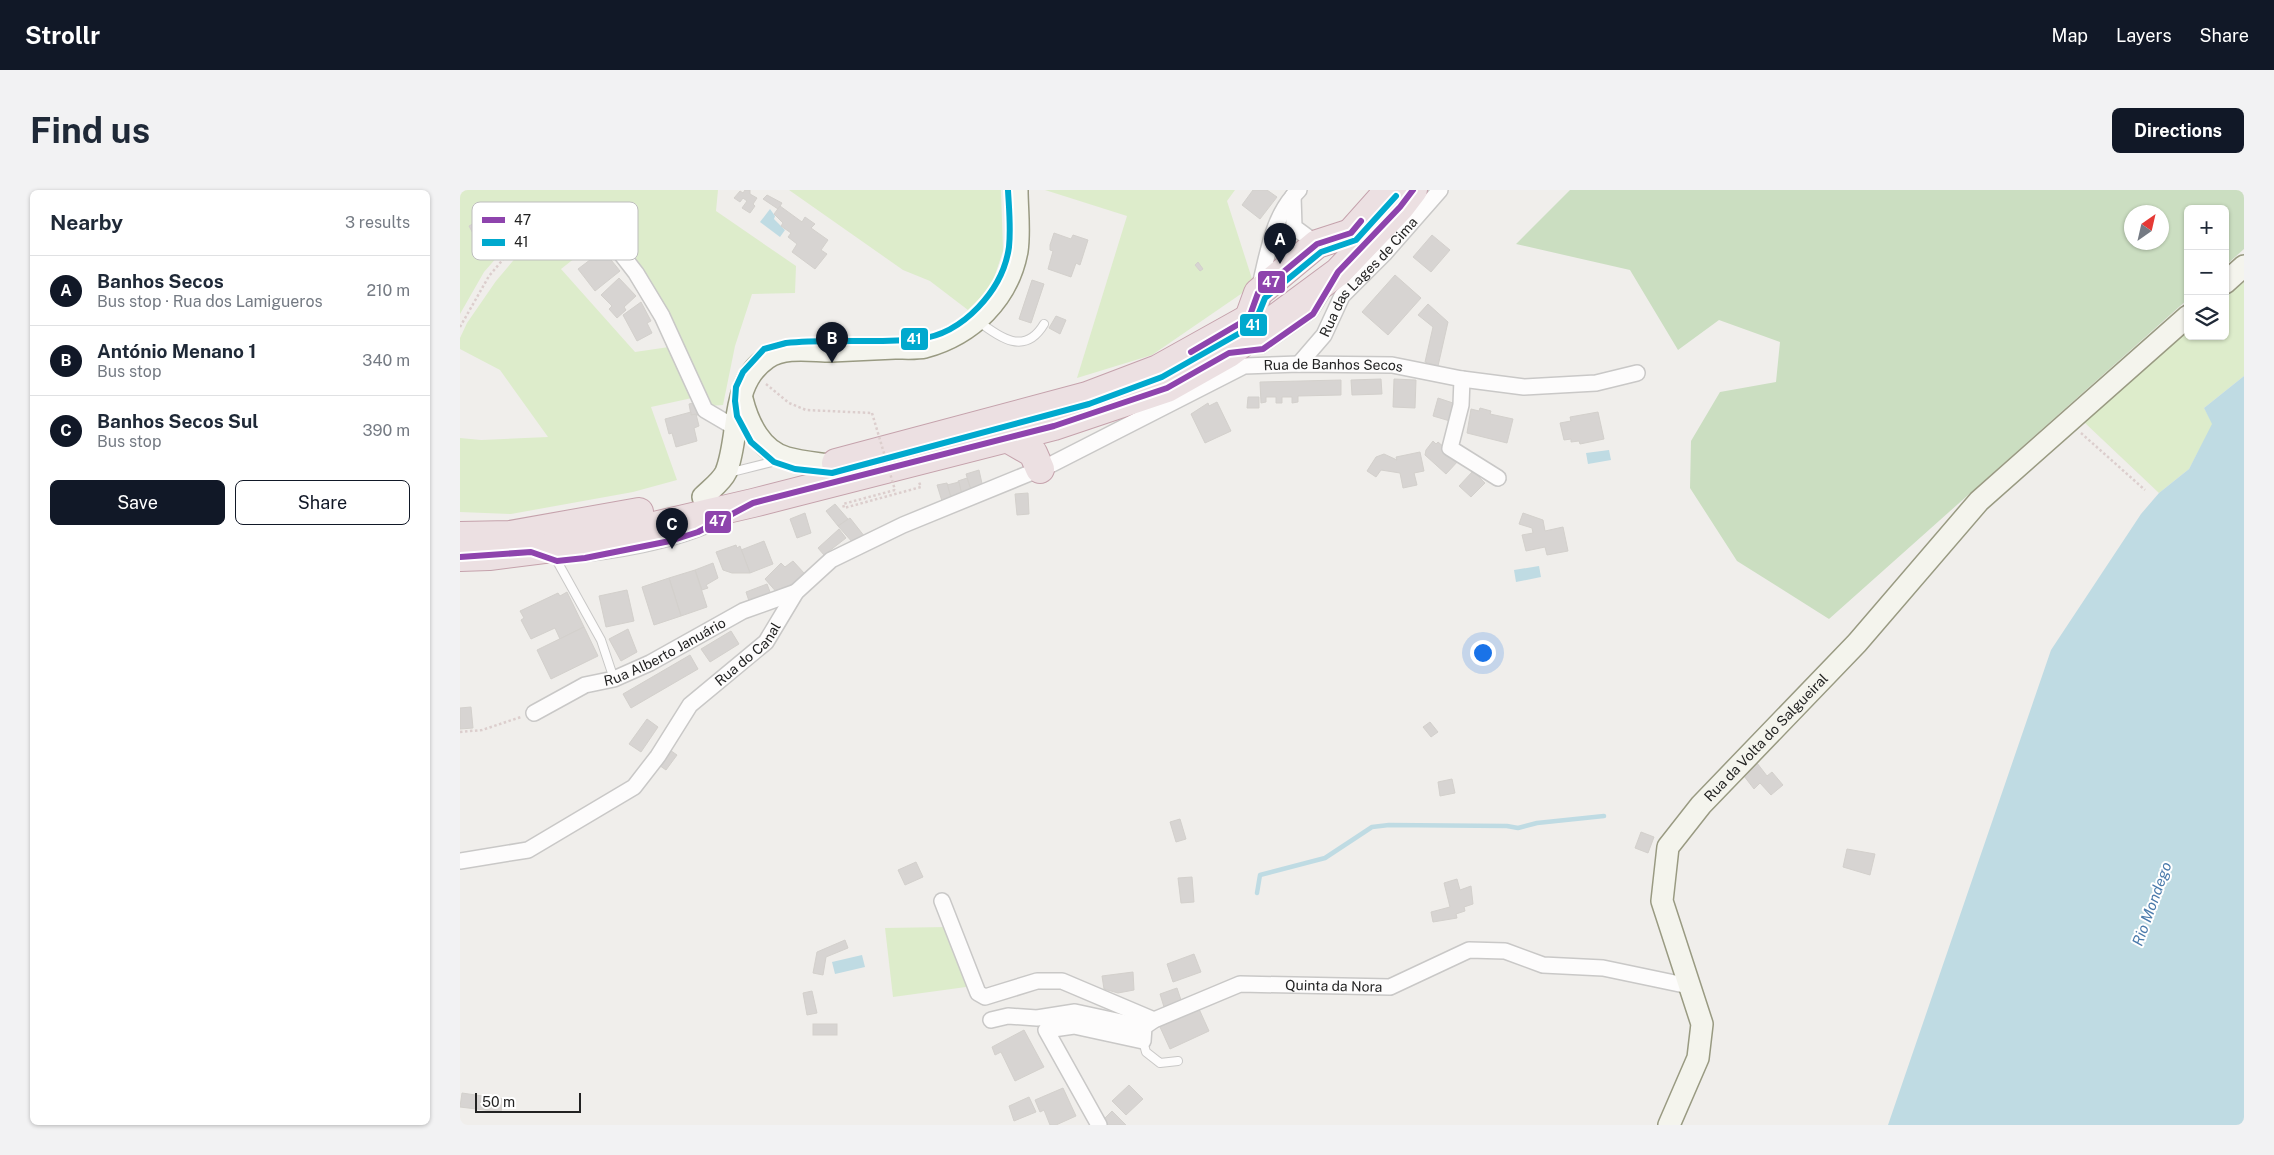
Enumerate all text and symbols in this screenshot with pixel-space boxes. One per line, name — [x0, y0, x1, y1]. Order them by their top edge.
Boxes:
text: Strollr — [25, 21, 100, 49]
text: Map — [2052, 25, 2088, 46]
text: Layers — [2116, 25, 2172, 46]
text: Share — [2200, 25, 2249, 46]
button: Directions — [2112, 108, 2244, 153]
text: Find us — [30, 110, 150, 151]
legend — [472, 202, 638, 260]
north arrow — [2124, 205, 2169, 250]
map controls — [2184, 205, 2229, 340]
button: + — [2184, 205, 2229, 250]
text: Nearby — [50, 210, 123, 235]
text: 47 — [514, 212, 531, 228]
text: 3 results — [345, 213, 410, 232]
street label: Rua das Lages de Cima — [1316, 214, 1421, 339]
pin: A — [1264, 223, 1296, 264]
text: 41 — [514, 234, 529, 250]
button: − — [2184, 250, 2229, 295]
text: Banhos Secos — [97, 270, 224, 292]
line badge: 47 — [1257, 270, 1286, 294]
text: 47 — [1262, 274, 1280, 290]
text: A — [60, 281, 72, 300]
text: 210 m — [366, 281, 410, 300]
text: Bus stop · Rua dos Lamigueros — [97, 292, 323, 311]
button: layers — [2184, 295, 2229, 340]
line badge: 41 — [1239, 313, 1268, 337]
text: 41 — [1245, 317, 1261, 333]
pin: B — [816, 322, 848, 363]
line badge: 41 — [900, 327, 929, 351]
text: 41 — [906, 331, 922, 347]
text: António Menano 1 — [97, 340, 256, 362]
text: B — [61, 351, 71, 370]
text: 340 m — [362, 351, 410, 370]
street label: Rua de Banhos Secos — [1263, 356, 1404, 375]
text: Bus stop — [97, 362, 161, 381]
text: Banhos Secos Sul — [97, 410, 259, 432]
text: C — [60, 421, 72, 440]
text: 390 m — [363, 421, 410, 440]
text: Bus stop — [97, 432, 161, 451]
button: Save — [50, 480, 225, 525]
button: Share — [235, 480, 410, 525]
pin: C — [656, 508, 688, 549]
line badge: 47 — [704, 510, 732, 534]
text: 47 — [709, 513, 727, 529]
street label: Rua Alberto Januário — [602, 614, 728, 689]
street label: Rua do Canal — [712, 620, 784, 689]
your location — [1470, 640, 1496, 666]
street label: Rua da Volta do Salgueiral — [1701, 670, 1831, 805]
water label: Rio Mondego — [2129, 860, 2175, 948]
street label: Quinta da Nora — [1285, 977, 1383, 995]
scale bar — [475, 1090, 581, 1113]
text: 50 m — [482, 1094, 515, 1110]

